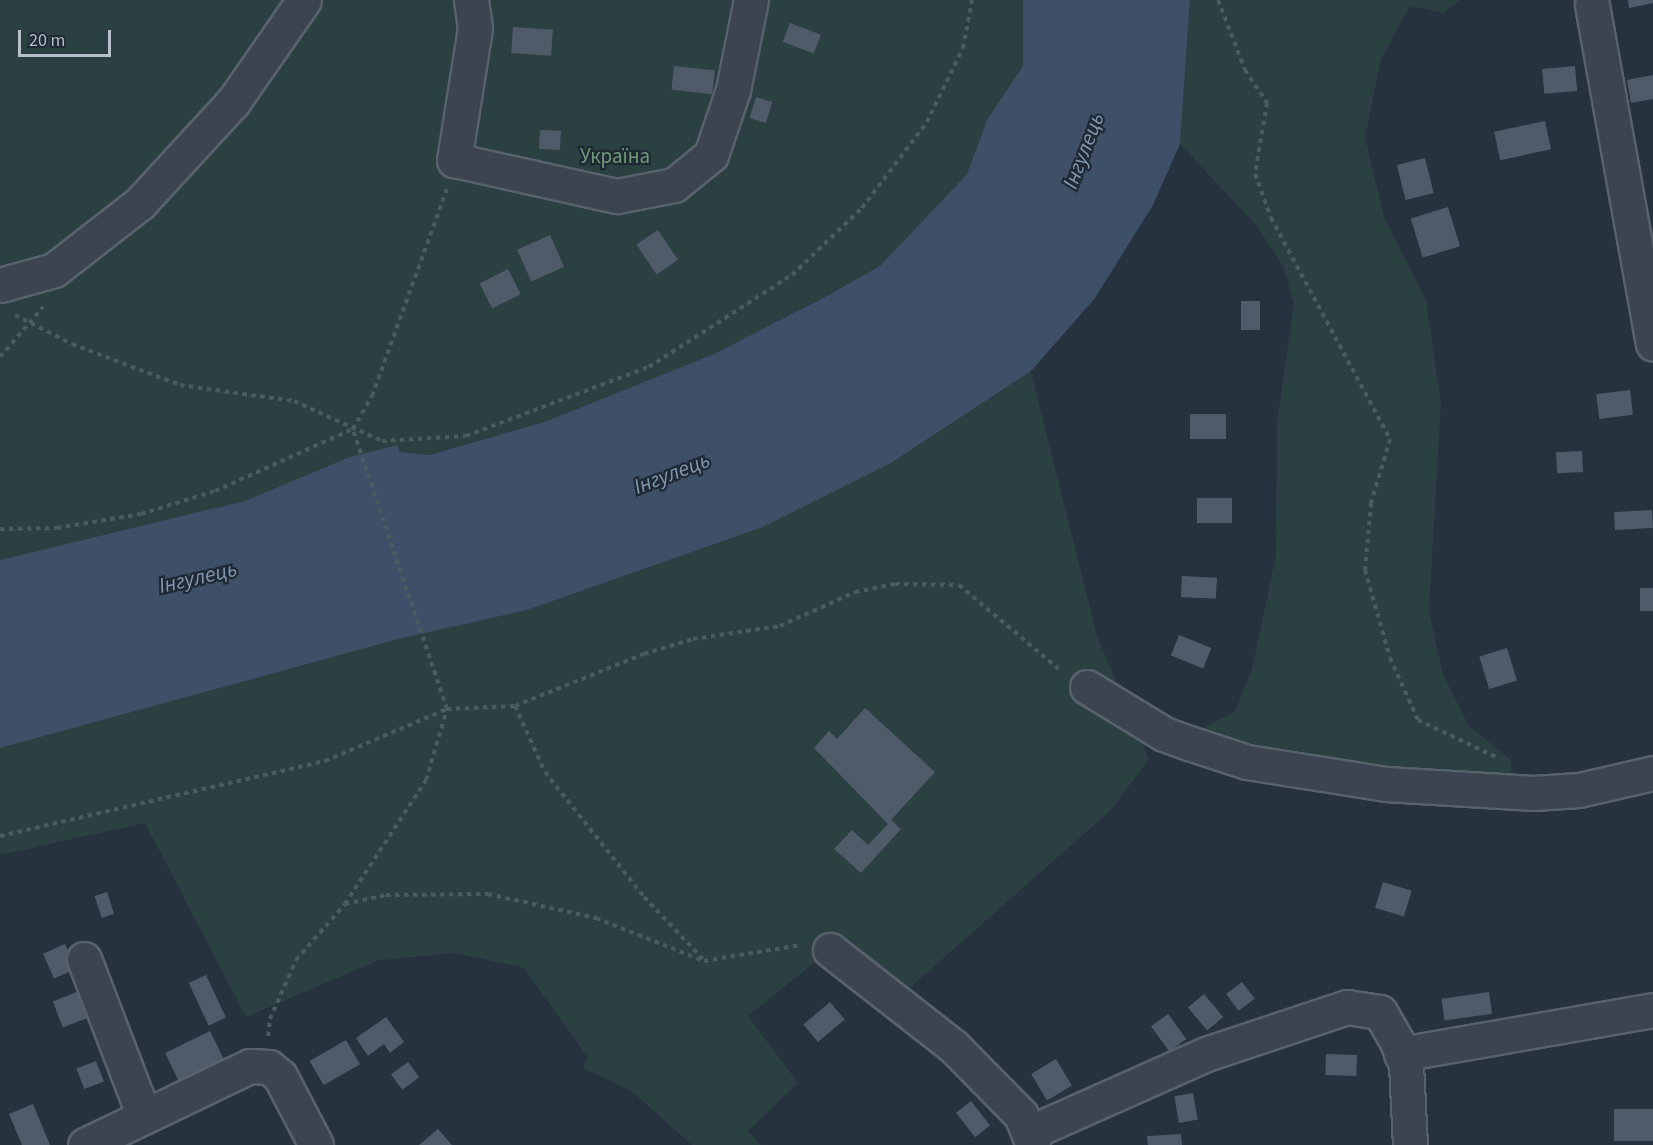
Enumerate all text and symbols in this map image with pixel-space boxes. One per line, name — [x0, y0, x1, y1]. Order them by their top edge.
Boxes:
scale bar — [21, 18, 114, 56]
text: 20 m — [29, 28, 65, 53]
water label: Інгулець — [1057, 109, 1111, 193]
park label: Україна — [580, 143, 650, 169]
water label: Інгулець — [630, 447, 714, 501]
water label: Інгулець — [156, 556, 240, 600]

